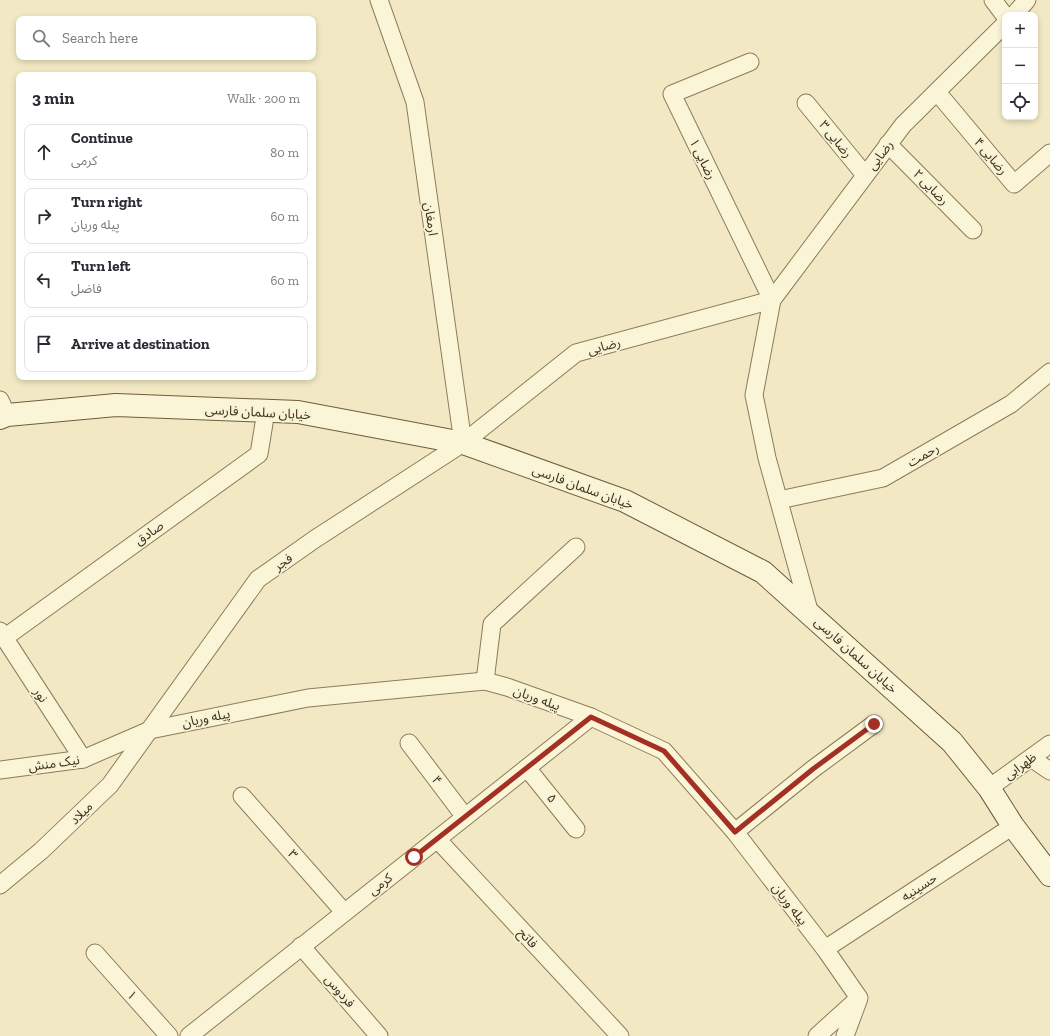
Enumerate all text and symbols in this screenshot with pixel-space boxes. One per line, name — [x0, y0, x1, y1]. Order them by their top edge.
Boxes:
map controls — [1002, 12, 1038, 120]
button: + — [1002, 12, 1038, 48]
search box — [16, 16, 316, 60]
icon: search — [30, 27, 52, 49]
text: Search here — [62, 29, 138, 47]
button: − — [1002, 48, 1038, 84]
button: locate — [1002, 84, 1038, 120]
text: 3 min — [32, 88, 74, 108]
text: Walk · 200 m — [227, 91, 300, 106]
street label: رضایی ۳ — [816, 117, 856, 161]
text: Continue — [71, 129, 133, 147]
street label: رضایی ۴ — [970, 134, 1011, 178]
street label: رضایی ۱ — [686, 136, 719, 182]
street label: رضایی — [864, 137, 897, 173]
icon: ahead — [33, 141, 55, 163]
text: 80 m — [270, 145, 299, 160]
text: کرمی — [71, 153, 97, 168]
street label: رضایی ۲ — [910, 166, 952, 209]
text: Turn right — [71, 193, 142, 211]
street label: ارمغان — [420, 201, 441, 237]
icon: right — [33, 205, 55, 227]
text: 60 m — [270, 209, 299, 224]
text: پیله وریان — [71, 217, 120, 232]
text: Turn left — [71, 257, 131, 275]
icon: left — [33, 269, 55, 291]
text: 60 m — [270, 273, 299, 288]
text: فاضل — [71, 281, 102, 296]
icon: arrive — [33, 333, 55, 355]
street label: رضایی — [586, 334, 622, 359]
text: Arrive at destination — [71, 335, 210, 353]
street label: خیابان سلمان فارسی — [204, 402, 312, 423]
street label: رحمت — [905, 440, 941, 470]
street label: خیابان سلمان فارسی — [530, 462, 636, 513]
street label: صادق — [132, 517, 166, 548]
street label: فجر — [270, 550, 295, 574]
street label: خیابان سلمان فارسی — [811, 614, 901, 697]
street label: پیله وریان — [511, 683, 563, 715]
street label: نور — [30, 684, 51, 705]
street label: پیله وریان — [181, 706, 232, 732]
route end — [865, 715, 883, 733]
street label: ظهرابی — [1001, 749, 1040, 784]
street label: نیک منش — [27, 752, 81, 775]
street label: ۴ — [429, 773, 445, 787]
street label: ۵ — [544, 790, 560, 806]
street label: میلاد — [67, 799, 96, 827]
street label: ۳ — [285, 846, 301, 862]
route start — [405, 848, 423, 866]
street label: کرمی — [365, 870, 396, 899]
street label: حسینیه — [898, 870, 940, 904]
street label: پیله وریان — [767, 880, 811, 929]
street label: فاتح — [513, 925, 541, 953]
street label: فردوس — [321, 972, 358, 1011]
street label: ۱ — [124, 987, 140, 1003]

